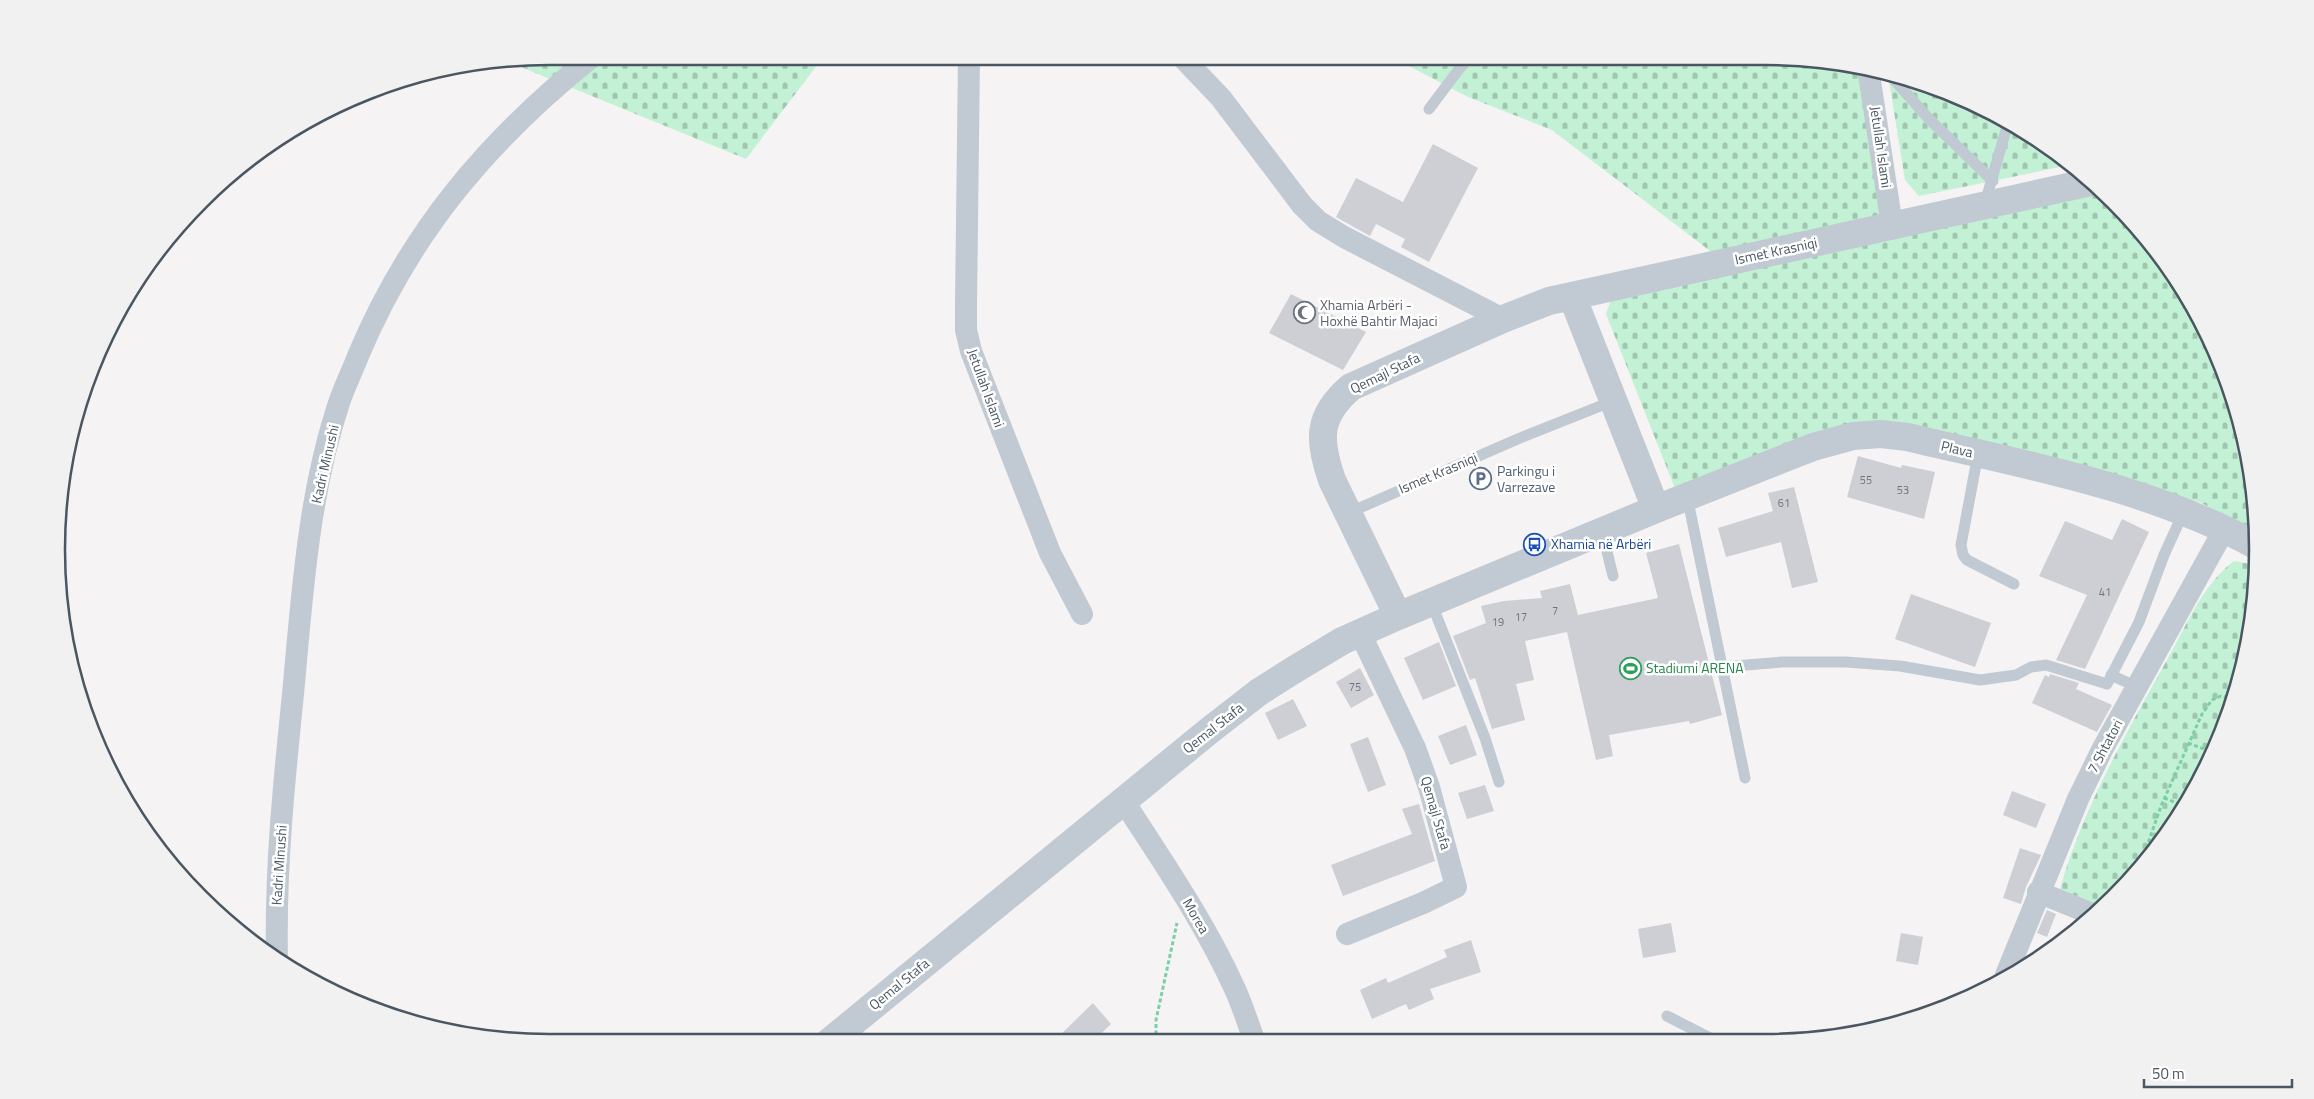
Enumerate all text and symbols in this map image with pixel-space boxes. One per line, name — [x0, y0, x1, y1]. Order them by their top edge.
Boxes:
street label: Jetullah Islami — [1865, 105, 1898, 189]
street label: Ismet Krasniqi — [1733, 232, 1819, 270]
place label: Xhamia Arbëri - Hoxhë Bahtir Majaci — [1320, 294, 1438, 331]
mosque icon: Xhamia Arbëri - Hoxhë Bahtir Majaci — [1292, 301, 1316, 325]
street label: Jetullah Islami — [963, 346, 1010, 430]
street label: Qemajl Stafa — [1346, 347, 1423, 399]
street label: Kadri Minushi — [305, 422, 344, 505]
street label: Plava — [1939, 435, 1975, 462]
street label: Ismet Krasniqi — [1395, 446, 1481, 499]
place label: Parkingu i Varrezave — [1497, 460, 1555, 497]
parking icon: Parkingu i Varrezave — [1469, 467, 1493, 491]
house number: 55 — [1860, 472, 1872, 488]
house number: 53 — [1897, 482, 1909, 498]
house number: 61 — [1778, 495, 1790, 511]
bus stop icon: Xhamia në Arbëri — [1523, 532, 1547, 556]
place label: Xhamia në Arbëri — [1551, 533, 1651, 554]
house number: 41 — [2099, 584, 2111, 600]
house number: 7 — [1552, 603, 1558, 619]
house number: 17 — [1515, 609, 1527, 625]
house number: 19 — [1492, 614, 1504, 630]
sports icon: Stadiumi ARENA — [1618, 656, 1642, 680]
place label: Stadiumi ARENA — [1646, 657, 1744, 678]
house number: 75 — [1349, 679, 1361, 695]
street label: Qemal Stafa — [1178, 697, 1248, 758]
street label: 7 Shtatori — [2082, 715, 2127, 776]
street label: Qemajl Stafa — [1416, 774, 1457, 852]
street label: Kadri Minushi — [265, 824, 292, 906]
street label: Morea — [1178, 894, 1215, 937]
street label: Qemal Stafa — [864, 953, 933, 1015]
scale bar — [2144, 1056, 2292, 1088]
text: 50 m — [2152, 1062, 2185, 1085]

